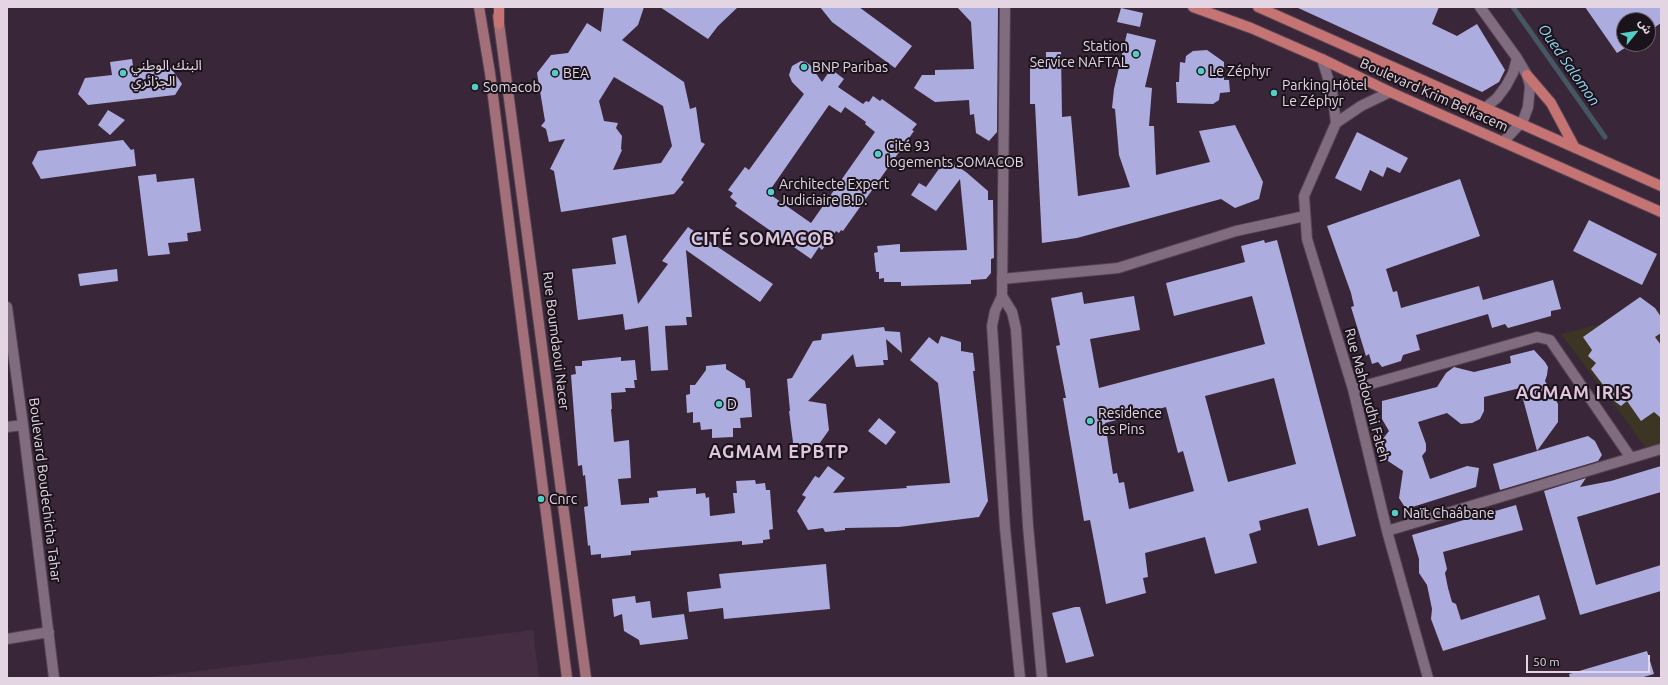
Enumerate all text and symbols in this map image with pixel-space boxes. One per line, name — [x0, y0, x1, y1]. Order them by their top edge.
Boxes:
north arrow — [1616, 12, 1656, 52]
text: ش — [1637, 17, 1654, 36]
water label: Oued Salomon — [1534, 21, 1604, 109]
place label: Station Service NAFTAL — [1030, 38, 1128, 70]
marker: Station Service NAFTAL — [1131, 49, 1141, 59]
street label: Boulevard Krim Belkacem — [1357, 55, 1511, 135]
place label: البنك الوطني الجزائري — [131, 57, 202, 90]
place label: BNP Paribas — [812, 59, 888, 75]
marker: BNP Paribas — [799, 62, 809, 72]
place label: Le Zéphyr — [1209, 63, 1271, 79]
place label: BEA — [563, 65, 589, 81]
marker: Le Zéphyr — [1196, 66, 1206, 76]
marker: البنك الوطني الجزائري — [118, 68, 128, 78]
marker: BEA — [550, 68, 560, 78]
place label: Parking Hôtel Le Zéphyr — [1282, 77, 1367, 110]
place label: Somacob — [483, 79, 541, 95]
marker: Somacob — [470, 82, 480, 92]
marker: Parking Hôtel Le Zéphyr — [1269, 88, 1279, 98]
place label: Cité 93 logements SOMACOB — [886, 138, 1024, 170]
marker: Cité 93 logements SOMACOB — [873, 149, 883, 159]
place label: Architecte Expert Judiciaire B.D. — [779, 176, 889, 208]
marker: Architecte Expert Judiciaire B.D. — [766, 187, 776, 197]
district label: CITÉ SOMACOB — [691, 228, 835, 250]
street label: Rue Boumdaoui Nacer — [539, 271, 573, 411]
street label: Rue Mahdoudhi Fateh — [1341, 326, 1393, 464]
district label: AGMAM IRIS — [1516, 382, 1632, 404]
place label: D — [727, 396, 737, 412]
street label: Boulevard Boudechicha Tahar — [25, 397, 65, 583]
marker: D — [714, 399, 724, 409]
place label: Residence les Pins — [1098, 405, 1162, 438]
marker: Residence les Pins — [1085, 416, 1095, 426]
district label: AGMAM EPBTP — [709, 441, 849, 463]
place label: Cnrc — [549, 491, 577, 507]
marker: Cnrc — [536, 494, 546, 504]
place label: Naït Chaâbane — [1403, 505, 1494, 521]
marker: Naït Chaâbane — [1390, 508, 1400, 518]
scale bar — [1528, 647, 1652, 673]
text: 50 m — [1533, 655, 1560, 668]

